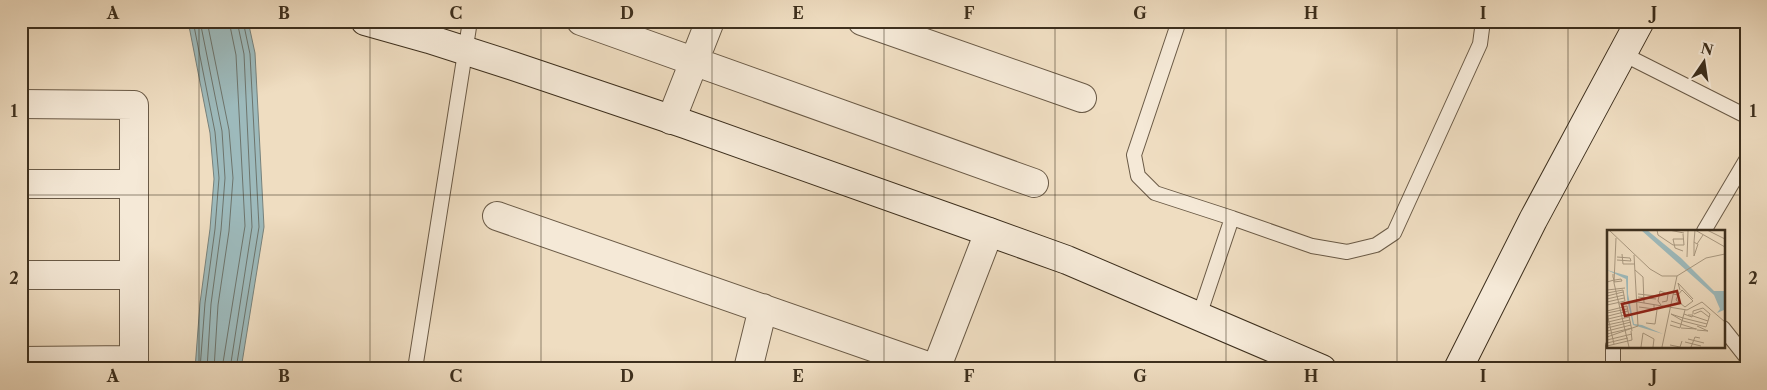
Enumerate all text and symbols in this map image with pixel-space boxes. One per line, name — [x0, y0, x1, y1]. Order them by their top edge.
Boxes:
text: A — [106, 3, 120, 23]
text: B — [278, 3, 290, 23]
text: C — [450, 3, 462, 23]
text: D — [620, 3, 634, 23]
text: E — [792, 3, 804, 23]
text: F — [964, 3, 975, 23]
text: G — [1133, 3, 1147, 23]
text: H — [1304, 3, 1318, 23]
text: I — [1480, 3, 1487, 23]
text: J — [1648, 3, 1657, 23]
north arrow — [1680, 38, 1730, 88]
text: N — [1699, 39, 1715, 59]
text: 1 — [10, 101, 18, 121]
text: 1 — [1749, 101, 1757, 121]
inset map — [1607, 230, 1724, 348]
text: 2 — [9, 268, 19, 288]
text: 2 — [1748, 268, 1758, 288]
text: A — [106, 366, 120, 386]
text: B — [278, 366, 290, 386]
text: C — [450, 366, 462, 386]
text: D — [620, 366, 634, 386]
text: E — [792, 366, 804, 386]
text: F — [964, 366, 975, 386]
text: G — [1133, 366, 1147, 386]
text: H — [1304, 366, 1318, 386]
text: I — [1480, 366, 1487, 386]
text: J — [1648, 366, 1657, 386]

